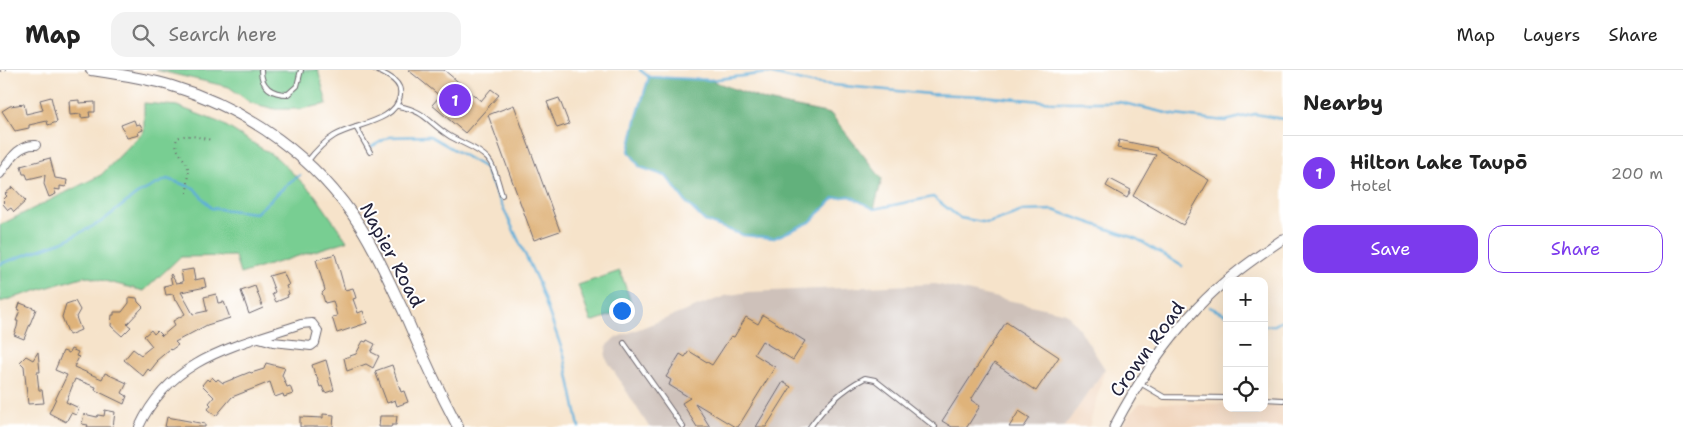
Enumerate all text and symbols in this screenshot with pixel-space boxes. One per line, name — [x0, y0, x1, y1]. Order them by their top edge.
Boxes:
search box — [111, 12, 461, 57]
text: Map — [25, 19, 81, 51]
icon: search — [129, 21, 157, 49]
text: Search here — [169, 22, 277, 47]
text: Map — [1457, 23, 1495, 47]
text: Layers — [1523, 23, 1580, 47]
text: Share — [1608, 23, 1658, 47]
pin: 1 — [439, 81, 471, 119]
text: Nearby — [1303, 89, 1383, 117]
text: Hilton Lake Taupō — [1350, 150, 1527, 175]
text: 1 — [1315, 163, 1323, 184]
text: 200 m — [1611, 163, 1663, 184]
text: Hotel — [1350, 175, 1391, 196]
street label: Napier Road — [354, 198, 430, 312]
button: Save — [1303, 225, 1478, 273]
button: Share — [1488, 225, 1663, 273]
map controls — [1223, 277, 1268, 412]
button: + — [1223, 277, 1268, 322]
street label: Crown Road — [1104, 296, 1190, 402]
your location — [609, 298, 635, 324]
button: − — [1223, 322, 1268, 367]
button: locate — [1223, 367, 1268, 412]

